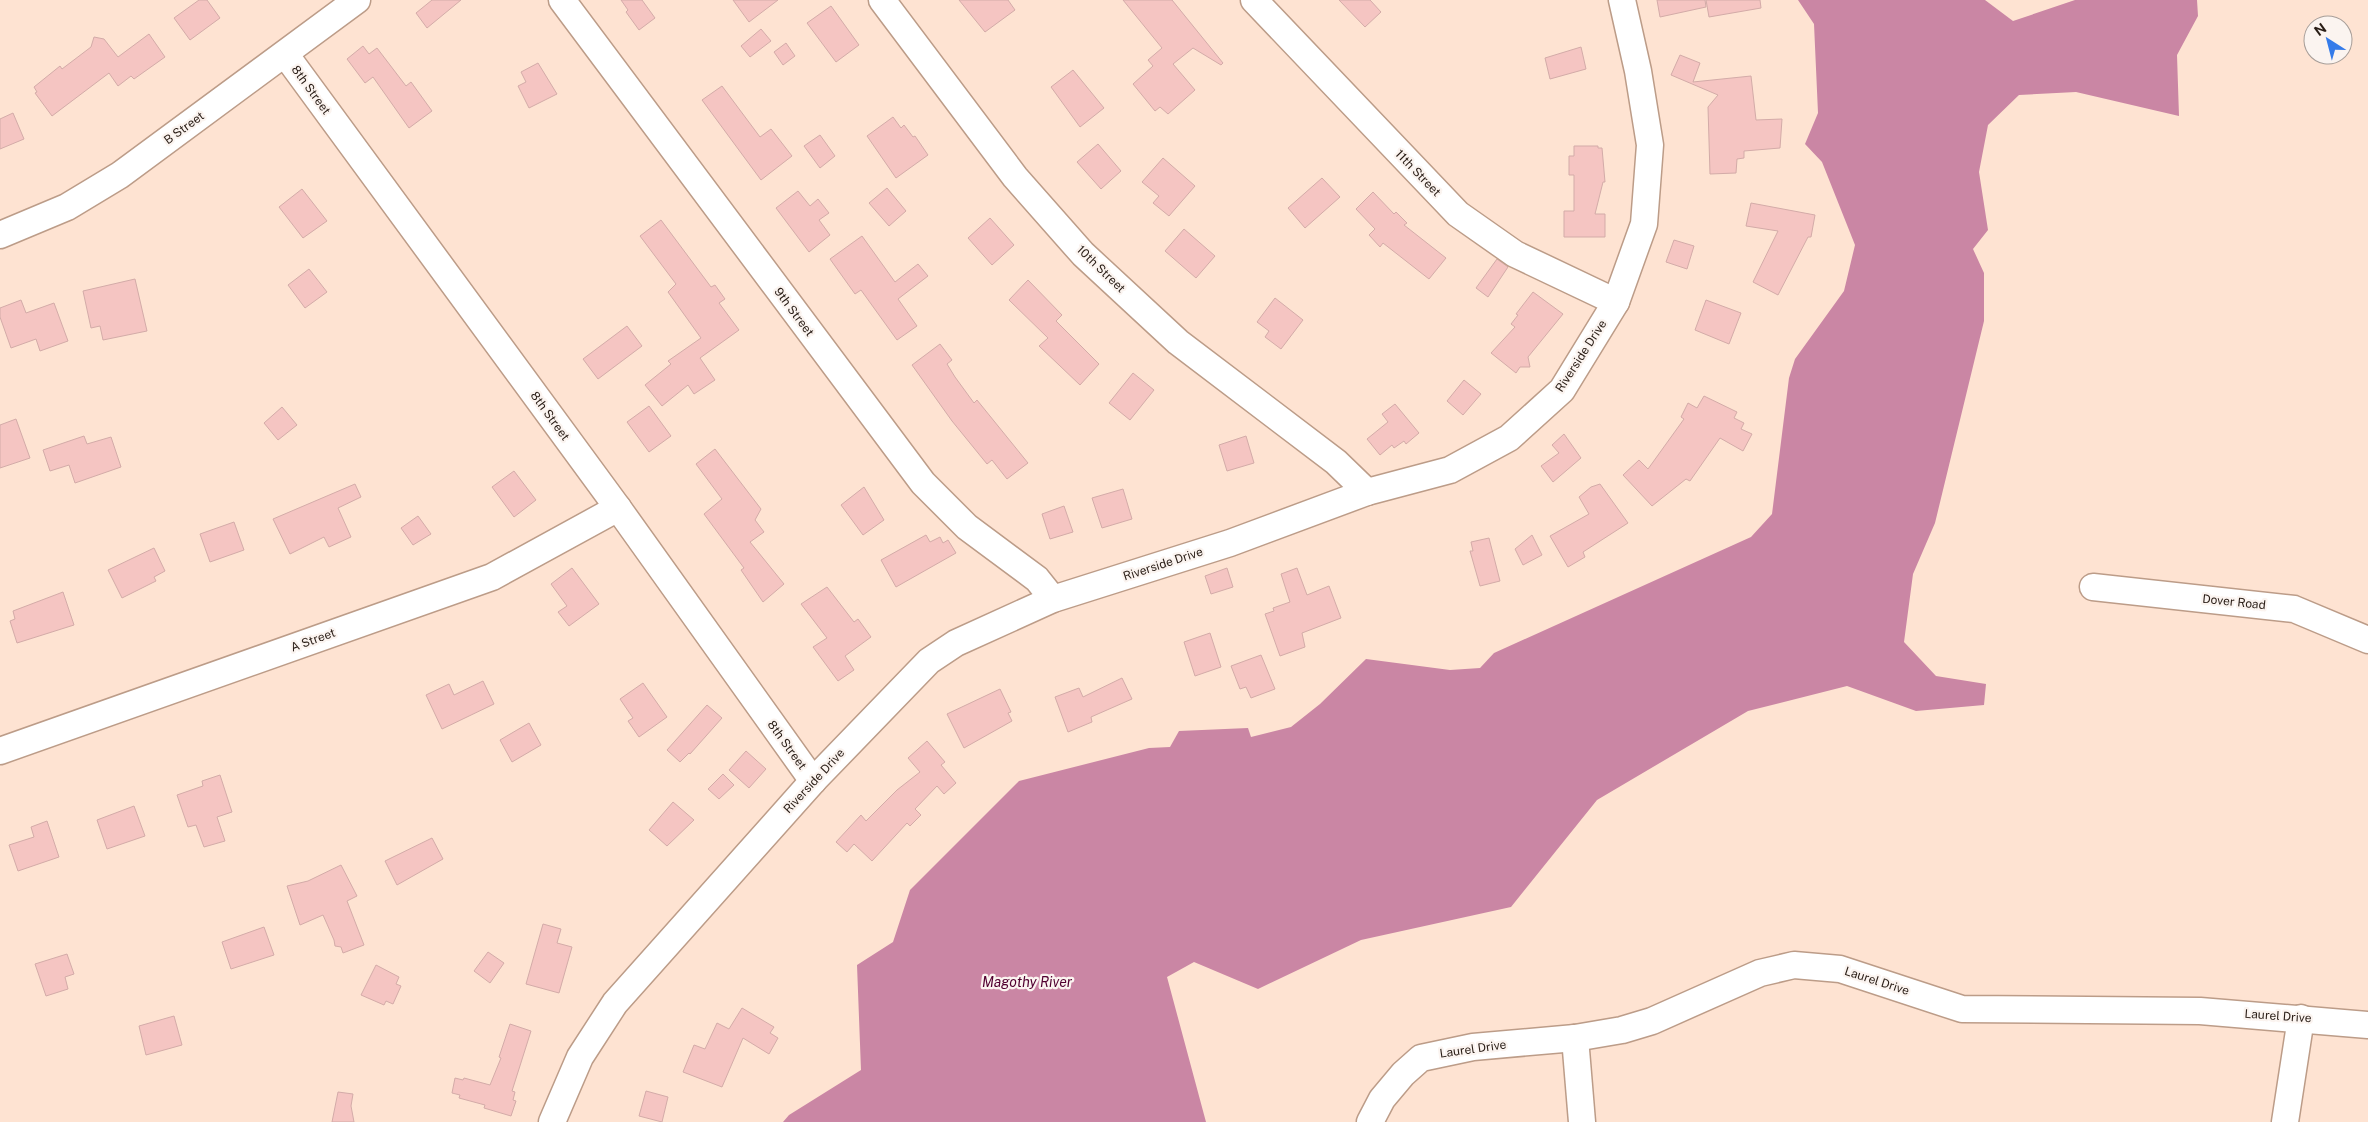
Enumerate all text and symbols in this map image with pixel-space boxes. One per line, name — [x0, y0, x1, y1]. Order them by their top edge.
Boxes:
north arrow — [2303, 15, 2353, 65]
text: N — [2311, 20, 2329, 39]
street label: 8th Street — [288, 63, 334, 118]
street label: B Street — [161, 109, 207, 147]
street label: 11th Street — [1392, 147, 1444, 199]
street label: 10th Street — [1074, 243, 1128, 296]
street label: 9th Street — [771, 285, 817, 339]
street label: Riverside Drive — [1553, 317, 1610, 395]
street label: 8th Street — [527, 389, 573, 444]
street label: Riverside Drive — [1121, 544, 1205, 583]
street label: Dover Road — [2202, 592, 2266, 612]
street label: A Street — [289, 625, 338, 655]
street label: 8th Street — [764, 718, 810, 773]
street label: Riverside Drive — [781, 746, 848, 816]
street label: Laurel Drive — [1843, 964, 1911, 998]
water label: Magothy River — [982, 974, 1073, 990]
street label: Laurel Drive — [2244, 1007, 2312, 1025]
street label: Laurel Drive — [1439, 1037, 1507, 1061]

